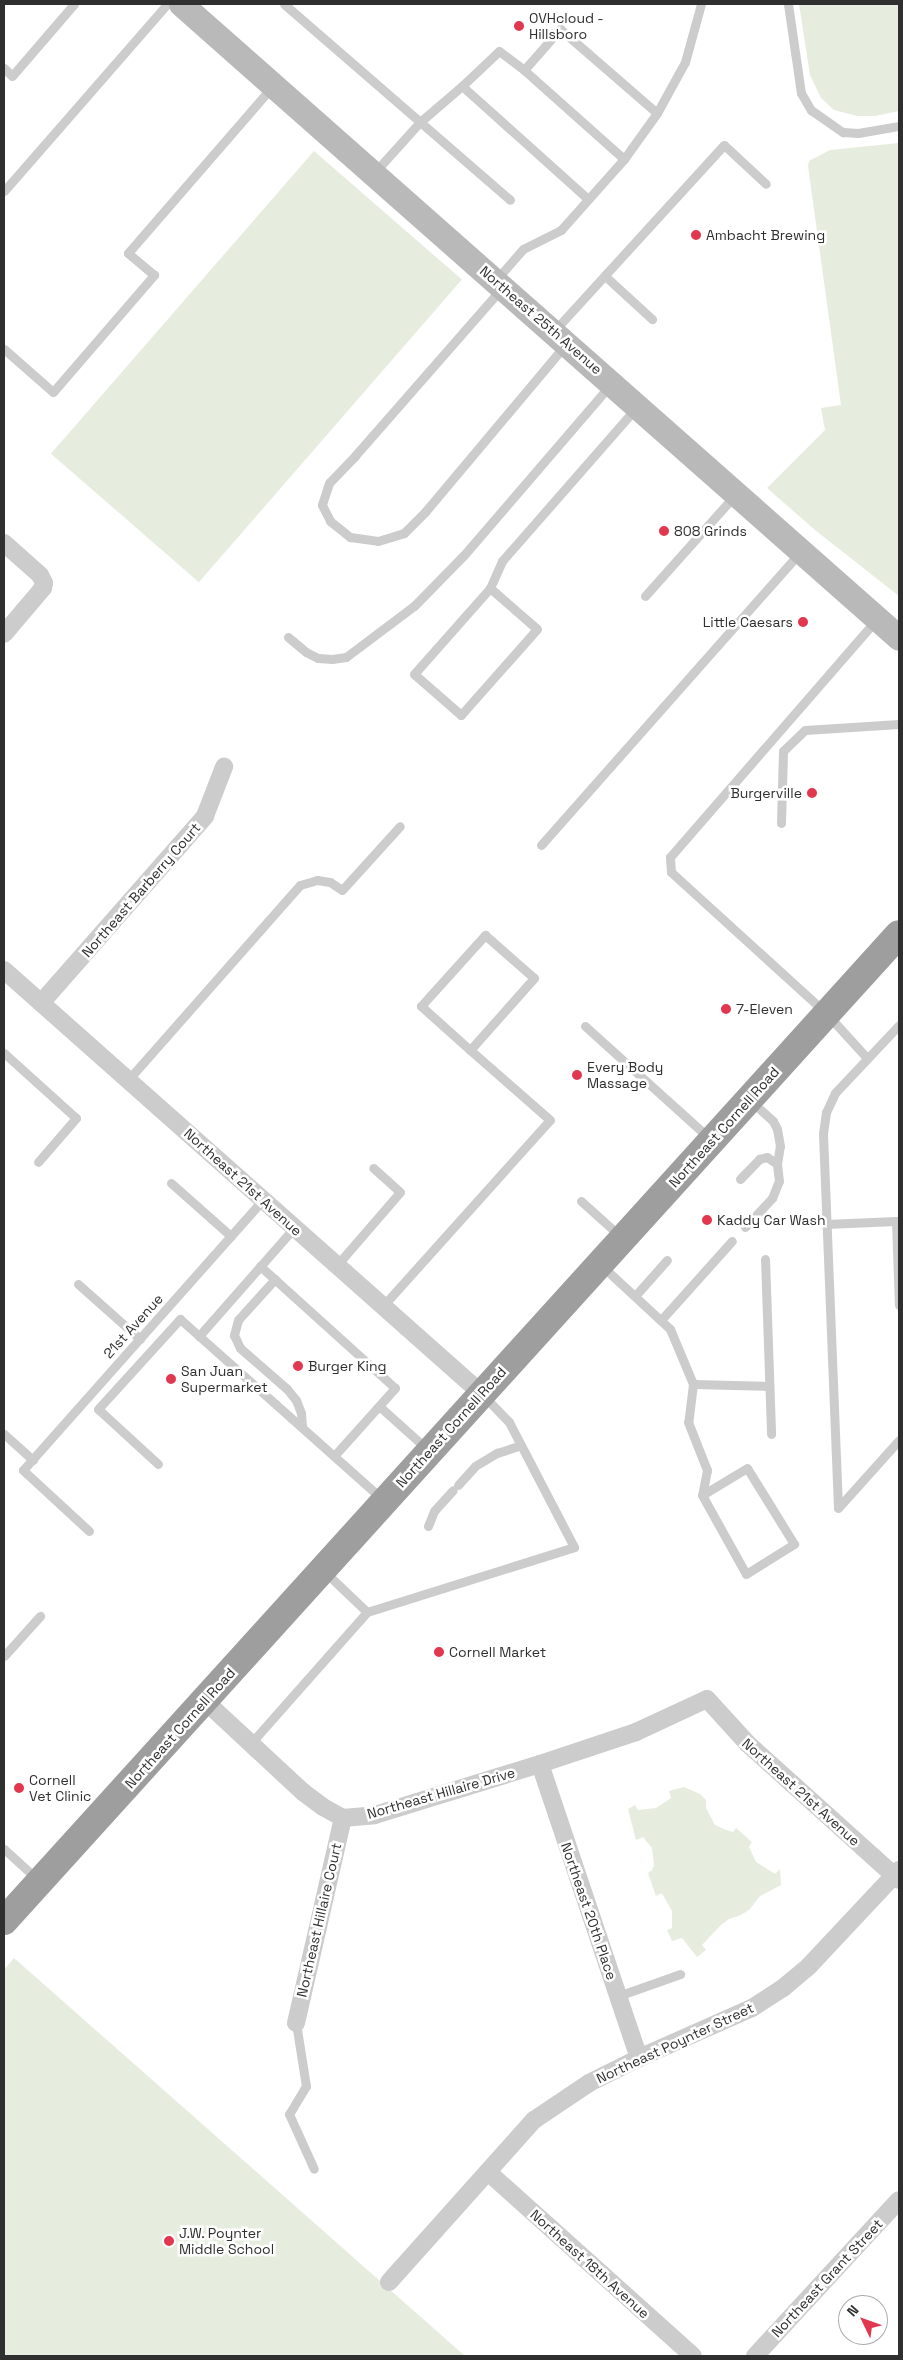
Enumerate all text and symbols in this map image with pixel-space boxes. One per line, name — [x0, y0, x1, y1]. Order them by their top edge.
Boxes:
place label: OVHcloud - Hillsboro — [529, 10, 604, 42]
marker: OVHcloud - Hillsboro — [513, 20, 525, 32]
place label: Ambacht Brewing — [706, 227, 825, 243]
marker: Ambacht Brewing — [690, 229, 702, 241]
street label: Northeast 25th Avenue — [476, 262, 606, 378]
place label: 808 Grinds — [674, 523, 747, 539]
marker: 808 Grinds — [658, 525, 670, 537]
place label: Little Caesars — [703, 614, 793, 630]
marker: Little Caesars — [797, 616, 809, 628]
place label: Burgerville — [730, 785, 802, 801]
marker: Burgerville — [806, 787, 818, 799]
street label: Northeast Barberry Court — [78, 819, 204, 961]
place label: 7-Eleven — [736, 1001, 793, 1017]
marker: 7-Eleven — [720, 1003, 732, 1015]
place label: Every Body Massage — [587, 1059, 663, 1092]
street label: Northeast Cornell Road — [665, 1063, 783, 1191]
marker: Every Body Massage — [571, 1069, 583, 1081]
street label: Northeast 21st Avenue — [181, 1125, 305, 1239]
place label: Kaddy Car Wash — [717, 1212, 826, 1228]
marker: Kaddy Car Wash — [701, 1214, 713, 1226]
street label: 21st Avenue — [100, 1290, 166, 1362]
place label: Burger King — [308, 1358, 387, 1374]
marker: Burger King — [292, 1360, 304, 1372]
place label: San Juan Supermarket — [181, 1363, 268, 1395]
street label: Northeast Cornell Road — [392, 1363, 510, 1491]
marker: San Juan Supermarket — [165, 1373, 177, 1385]
place label: Cornell Market — [449, 1644, 546, 1660]
marker: Cornell Market — [433, 1646, 445, 1658]
street label: Northeast Cornell Road — [121, 1664, 239, 1792]
street label: Northeast 21st Avenue — [739, 1735, 863, 1849]
street label: Northeast Hillaire Drive — [365, 1764, 517, 1822]
place label: Cornell Vet Clinic — [29, 1772, 91, 1804]
marker: Cornell Vet Clinic — [13, 1782, 25, 1794]
street label: Northeast 20th Place — [558, 1840, 620, 1982]
street label: Northeast Hillaire Court — [293, 1841, 345, 1999]
street label: Northeast Poynter Street — [594, 1999, 756, 2087]
street label: Northeast 18th Avenue — [527, 2206, 653, 2322]
street label: Northeast Grant Street — [768, 2215, 886, 2341]
place label: J.W. Poynter Middle School — [179, 2225, 274, 2258]
marker: J.W. Poynter Middle School — [163, 2235, 175, 2247]
north arrow — [838, 2295, 888, 2345]

